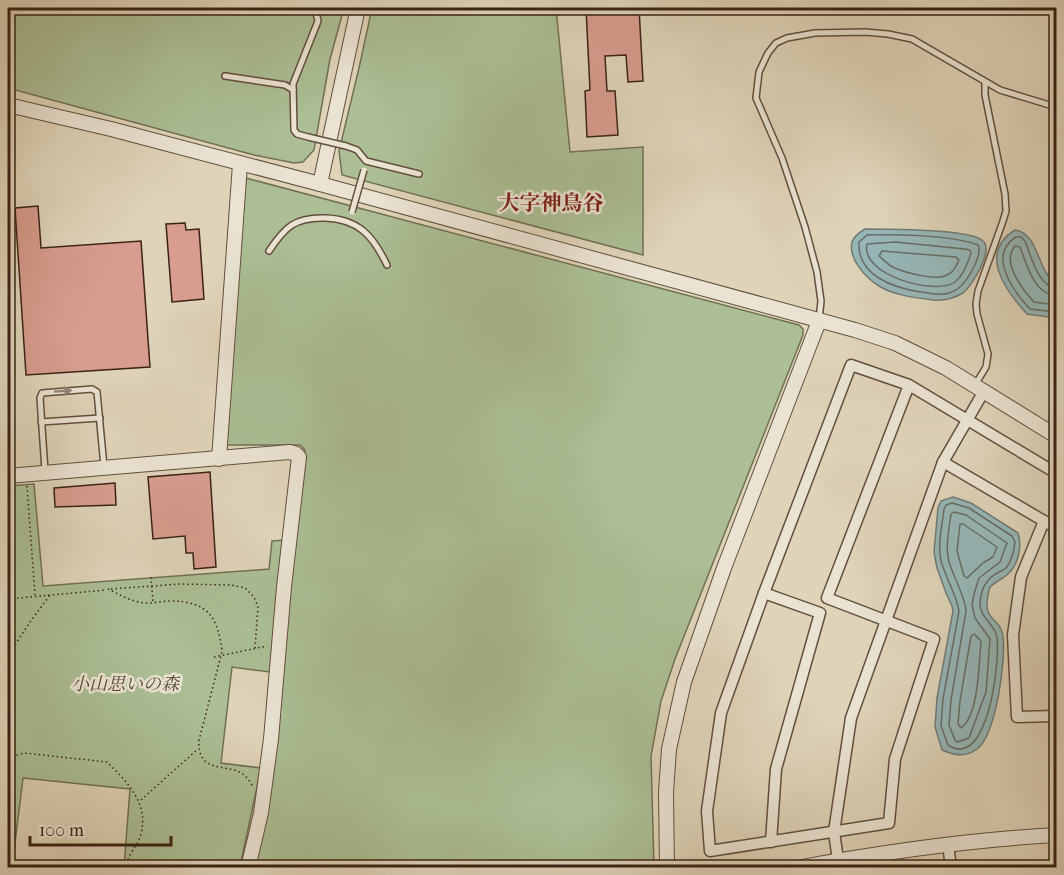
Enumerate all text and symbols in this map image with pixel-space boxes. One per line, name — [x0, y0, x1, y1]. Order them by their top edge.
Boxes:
district label: 大字神鳥谷 — [499, 191, 604, 215]
one-way arrow — [54, 386, 73, 396]
park label: 小山思いの森 — [71, 674, 181, 695]
scale bar — [30, 809, 171, 847]
text: 100 m — [39, 820, 84, 841]

